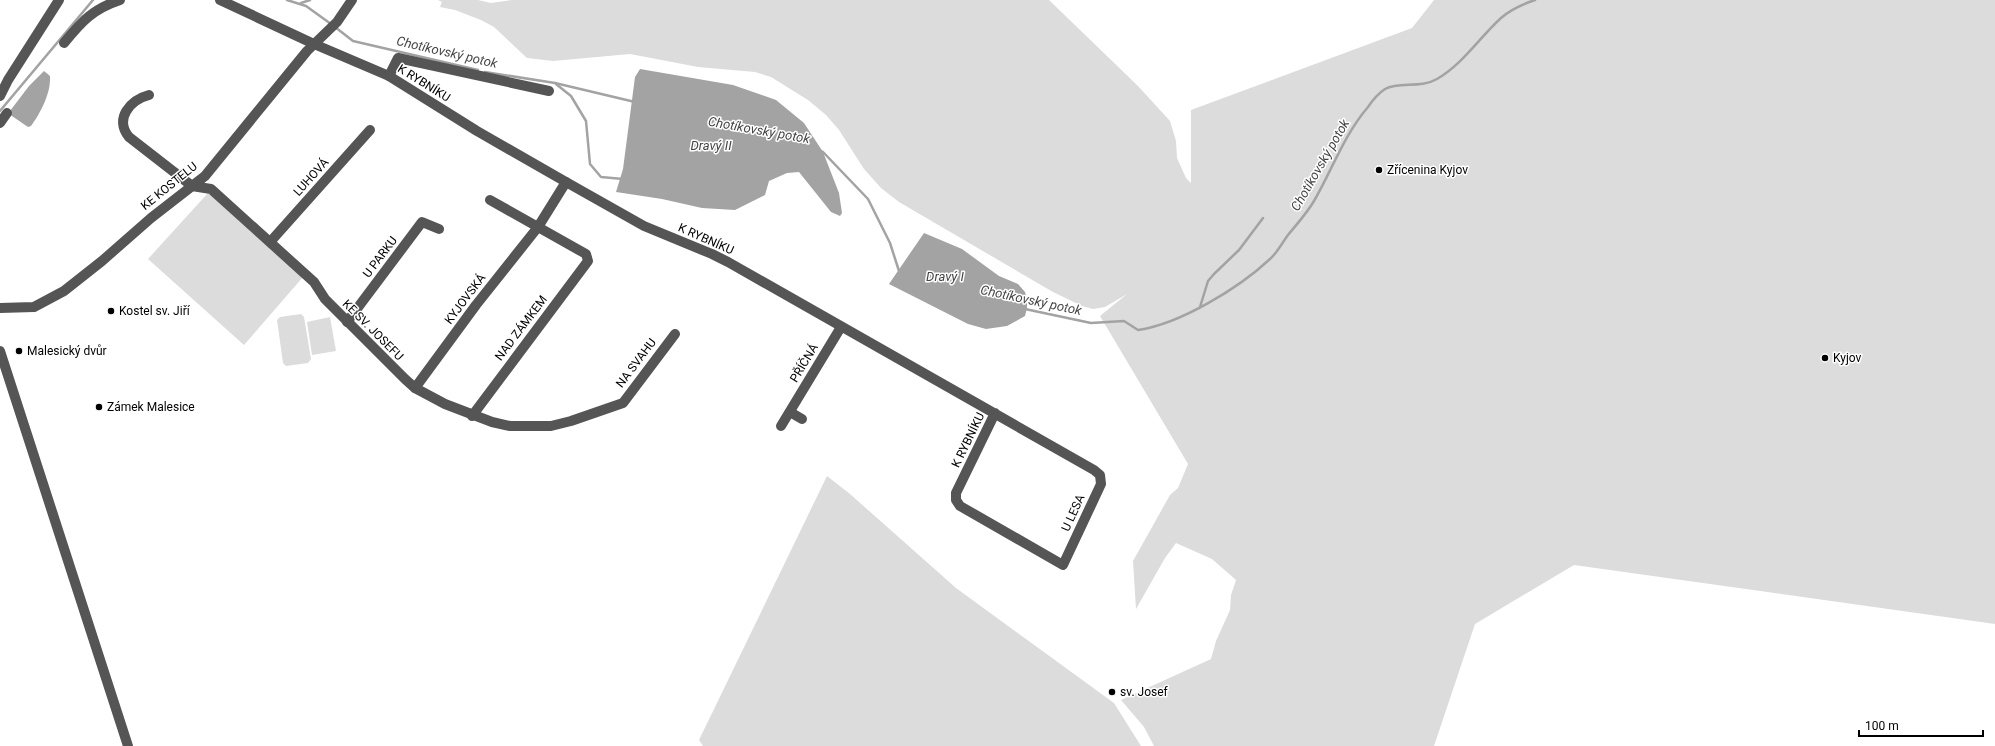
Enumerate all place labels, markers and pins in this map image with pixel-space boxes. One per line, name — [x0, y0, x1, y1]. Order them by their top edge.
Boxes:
place label: Zřícenina Kyjov — [1387, 163, 1468, 177]
marker: Zřícenina Kyjov — [1374, 165, 1384, 175]
place label: Kostel sv. Jiří — [119, 304, 191, 318]
marker: Kostel sv. Jiří — [106, 306, 116, 316]
place label: Malesický dvůr — [27, 344, 107, 358]
marker: Malesický dvůr — [14, 346, 24, 356]
place label: Kyjov — [1833, 351, 1862, 365]
marker: Kyjov — [1820, 353, 1830, 363]
place label: Zámek Malesice — [107, 400, 195, 414]
marker: Zámek Malesice — [94, 402, 104, 412]
place label: sv. Josef — [1120, 685, 1169, 699]
marker: sv. Josef — [1107, 687, 1117, 697]

